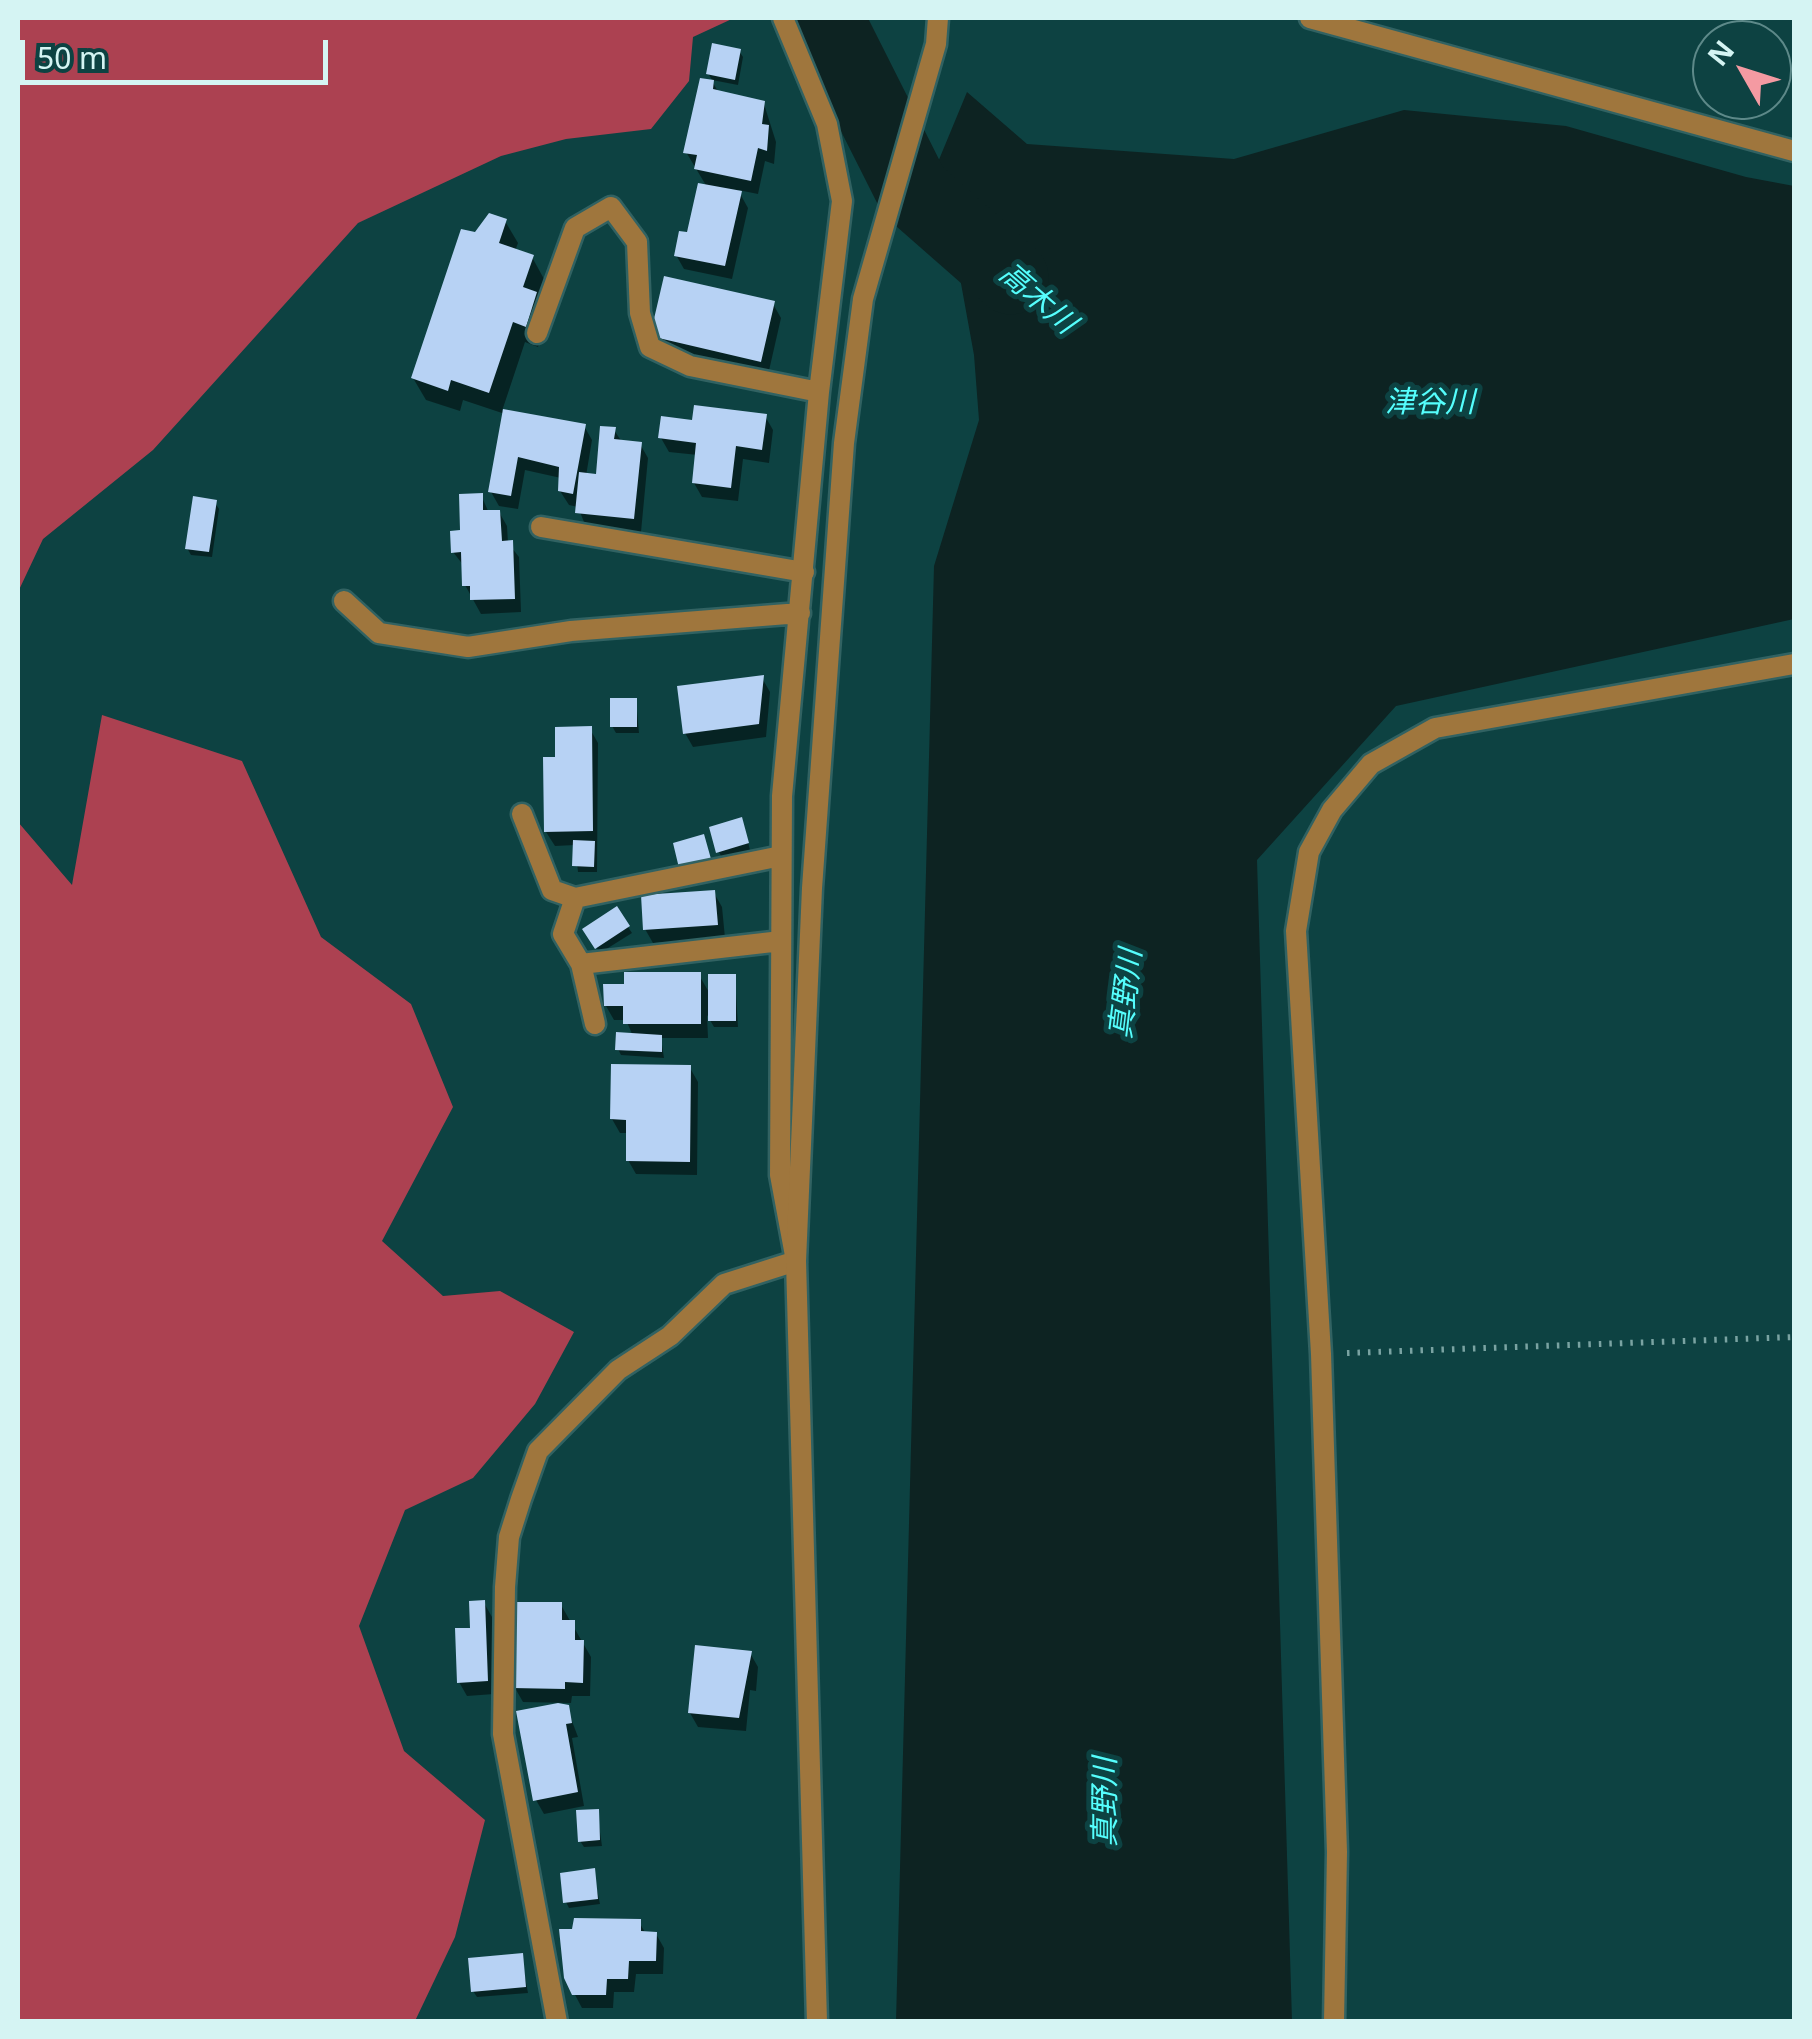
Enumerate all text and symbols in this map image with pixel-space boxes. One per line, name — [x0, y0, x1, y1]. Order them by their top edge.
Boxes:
scale bar — [25, 20, 332, 82]
north arrow — [1692, 20, 1792, 120]
text: N — [1698, 32, 1742, 73]
text: 50 m — [37, 37, 107, 78]
water label: 高木川 — [991, 256, 1083, 342]
water label: 津谷川 — [1385, 385, 1475, 421]
water label: 真野川 — [1104, 947, 1150, 1041]
water label: 真野川 — [1088, 1757, 1124, 1847]

